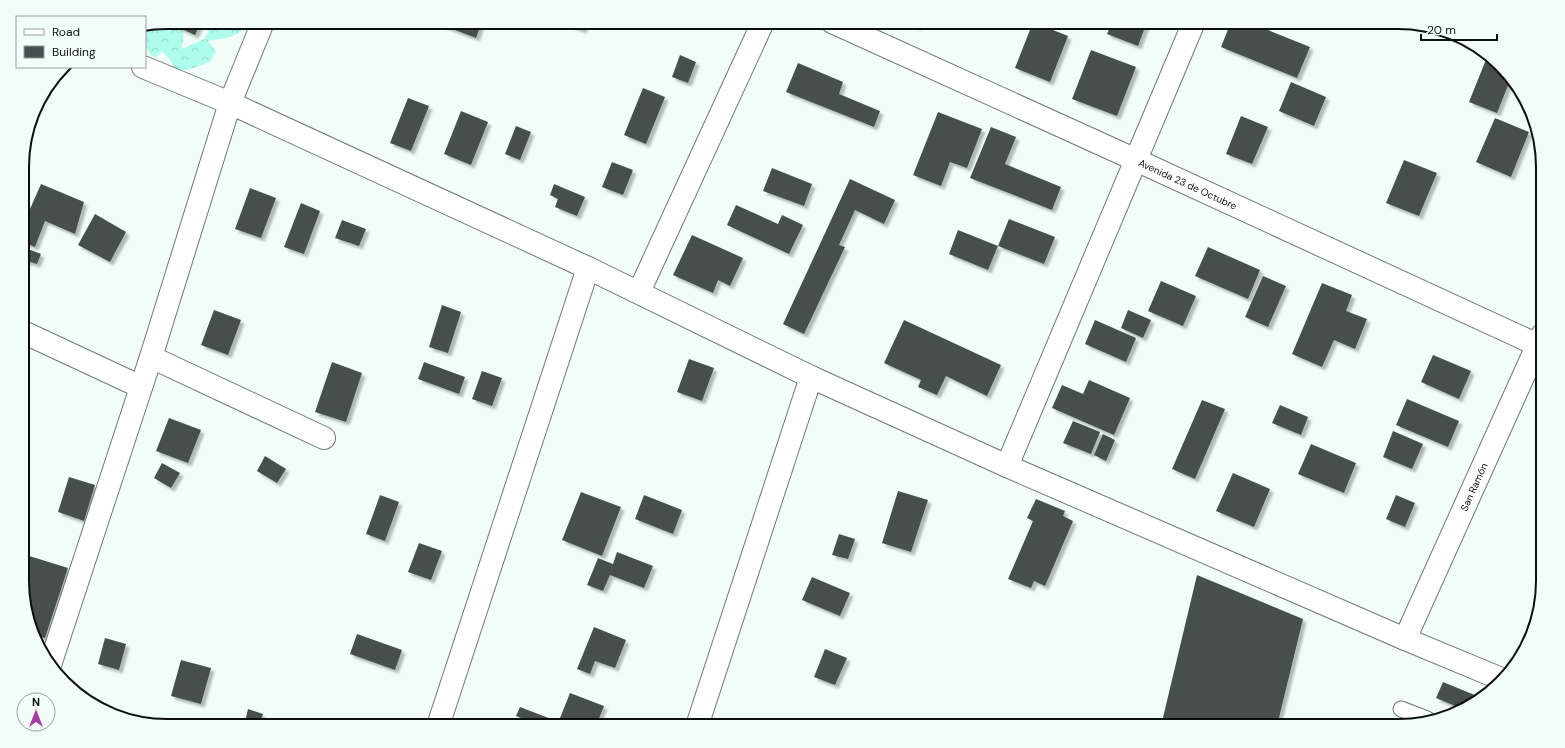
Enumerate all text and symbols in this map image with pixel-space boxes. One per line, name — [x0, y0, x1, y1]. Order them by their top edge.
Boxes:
legend — [16, 16, 146, 68]
scale bar — [1421, 16, 1497, 42]
text: 20 m — [1427, 22, 1456, 38]
text: Road — [52, 24, 80, 40]
text: Building — [52, 44, 96, 60]
street label: Avenida 23 de Octubre — [1137, 156, 1239, 212]
street label: San Ramón — [1457, 460, 1490, 513]
north arrow — [16, 692, 56, 732]
text: N — [32, 695, 40, 709]

